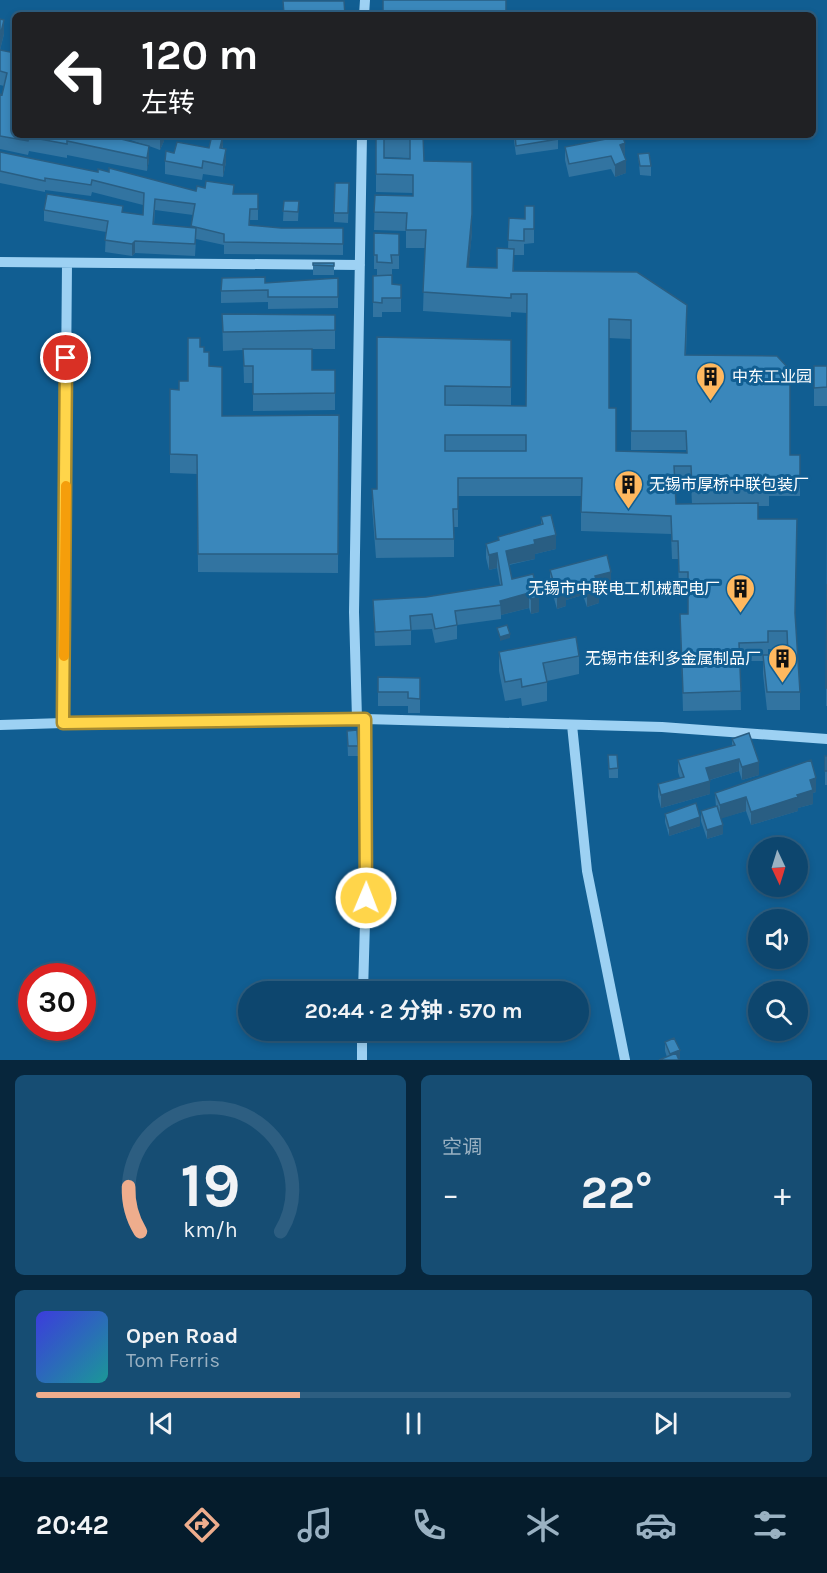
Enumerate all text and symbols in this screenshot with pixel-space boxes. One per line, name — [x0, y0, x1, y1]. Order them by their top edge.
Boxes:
text: 120 m — [141, 30, 258, 80]
icon: left — [42, 36, 120, 114]
text: 左转 — [141, 87, 195, 119]
pin — [40, 332, 91, 383]
icon: arrive — [49, 341, 82, 374]
building icon: 中东工业园 — [695, 360, 727, 402]
place label: 中东工业园 — [732, 367, 812, 386]
building icon: 无锡市厚桥中联包装厂 — [612, 468, 644, 510]
place label: 无锡市厚桥中联包装厂 — [649, 475, 809, 494]
building icon: 无锡市中联电工机械配电厂 — [725, 572, 757, 614]
place label: 无锡市中联电工机械配电厂 — [528, 579, 720, 598]
building icon: 无锡市佳利多金属制品厂 — [766, 642, 798, 684]
place label: 无锡市佳利多金属制品厂 — [585, 649, 761, 668]
north arrow — [748, 837, 808, 897]
map controls — [748, 837, 808, 1041]
position arrow — [334, 866, 398, 930]
button: sound — [748, 909, 808, 969]
speed limit sign: 30 — [18, 963, 96, 1041]
button: search — [748, 981, 808, 1041]
text: 20:44 · 2 分钟 · 570 m — [304, 998, 523, 1024]
text: 空调 — [442, 1136, 482, 1159]
text: 19 — [180, 1149, 241, 1222]
text: 22° — [581, 1167, 652, 1219]
text: − — [442, 1175, 459, 1213]
text: + — [774, 1175, 791, 1213]
text: km/h — [183, 1217, 238, 1242]
text: Open Road — [126, 1323, 238, 1349]
text: Tom Ferris — [126, 1349, 220, 1372]
icon: previous — [145, 1407, 178, 1440]
icon: pause — [397, 1407, 430, 1440]
icon: next — [649, 1407, 682, 1440]
icon: directions — [181, 1504, 223, 1546]
icon: music — [294, 1504, 336, 1546]
icon: phone — [408, 1504, 450, 1546]
icon: climate — [522, 1504, 564, 1546]
icon: car — [635, 1504, 677, 1546]
icon: filters — [749, 1504, 791, 1546]
text: 20:42 — [36, 1509, 109, 1541]

